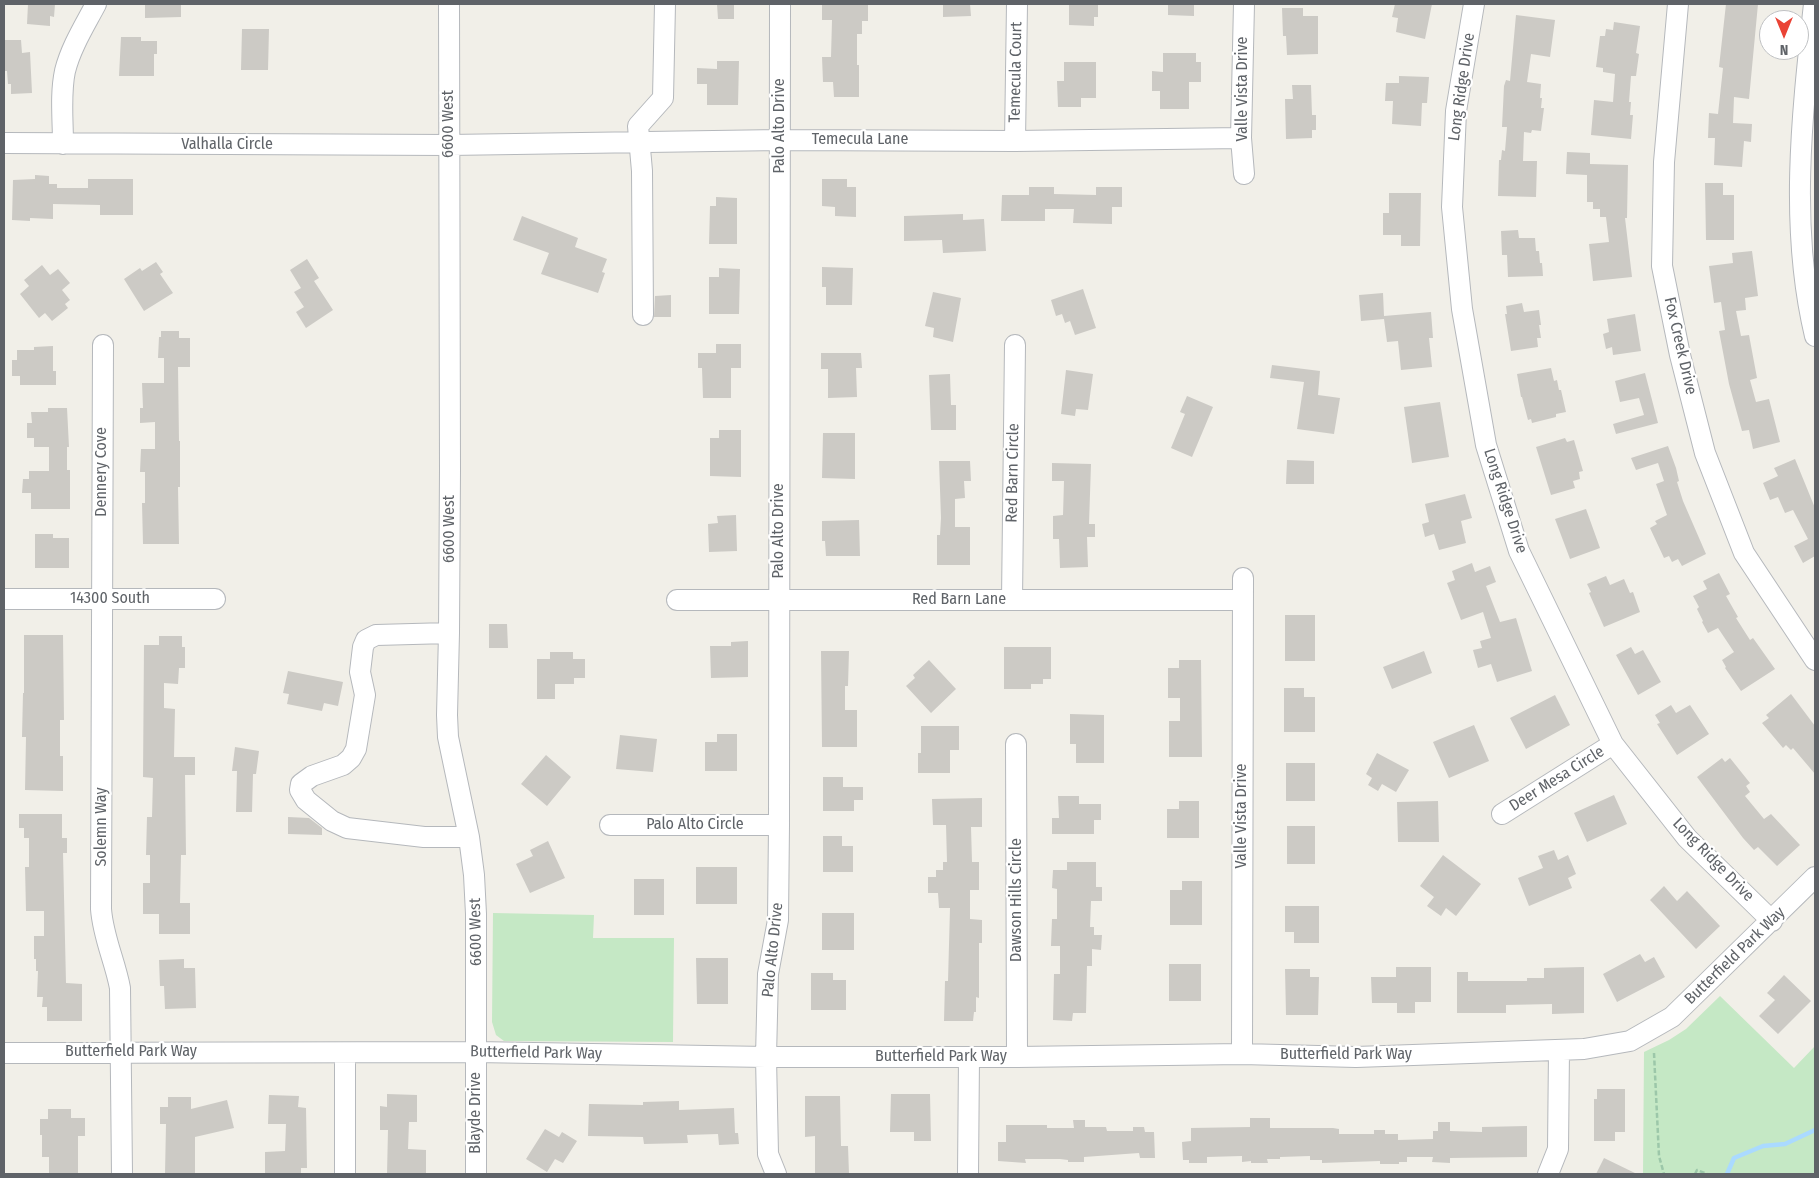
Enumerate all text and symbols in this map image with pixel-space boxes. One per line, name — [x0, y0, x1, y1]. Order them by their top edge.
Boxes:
north arrow — [1759, 10, 1809, 60]
street label: Temecula Court — [1006, 21, 1026, 123]
street label: Long Ridge Drive — [1445, 32, 1479, 142]
street label: Valle Vista Drive — [1233, 37, 1253, 141]
text: N — [1780, 41, 1788, 58]
street label: Palo Alto Drive — [770, 78, 790, 174]
street label: 6600 West — [439, 90, 459, 158]
street label: Temecula Lane — [812, 130, 908, 150]
street label: Valhalla Circle — [181, 135, 273, 155]
street label: Fox Creek Drive — [1659, 295, 1701, 397]
street label: Red Barn Circle — [1003, 423, 1023, 523]
street label: Dennery Cove — [92, 427, 112, 517]
street label: Long Ridge Drive — [1479, 446, 1531, 556]
street label: Palo Alto Drive — [769, 483, 789, 579]
street label: 6600 West — [440, 495, 460, 563]
street label: 14300 South — [70, 589, 150, 609]
street label: Red Barn Lane — [912, 590, 1006, 610]
street label: Deer Mesa Circle — [1506, 742, 1608, 816]
street label: Valle Vista Drive — [1232, 764, 1252, 868]
street label: Solemn Way — [92, 787, 112, 867]
street label: Long Ridge Drive — [1668, 814, 1758, 906]
street label: Palo Alto Circle — [646, 815, 744, 835]
street label: Dawson Hills Circle — [1007, 838, 1027, 962]
street label: 6600 West — [466, 898, 486, 966]
street label: Palo Alto Drive — [758, 902, 788, 998]
street label: Butterfield Park Way — [1681, 903, 1789, 1009]
street label: Butterfield Park Way — [65, 1042, 197, 1062]
street label: Butterfield Park Way — [470, 1042, 602, 1064]
street label: Butterfield Park Way — [1280, 1045, 1412, 1065]
street label: Butterfield Park Way — [875, 1047, 1007, 1067]
street label: Blayde Drive — [466, 1072, 486, 1154]

